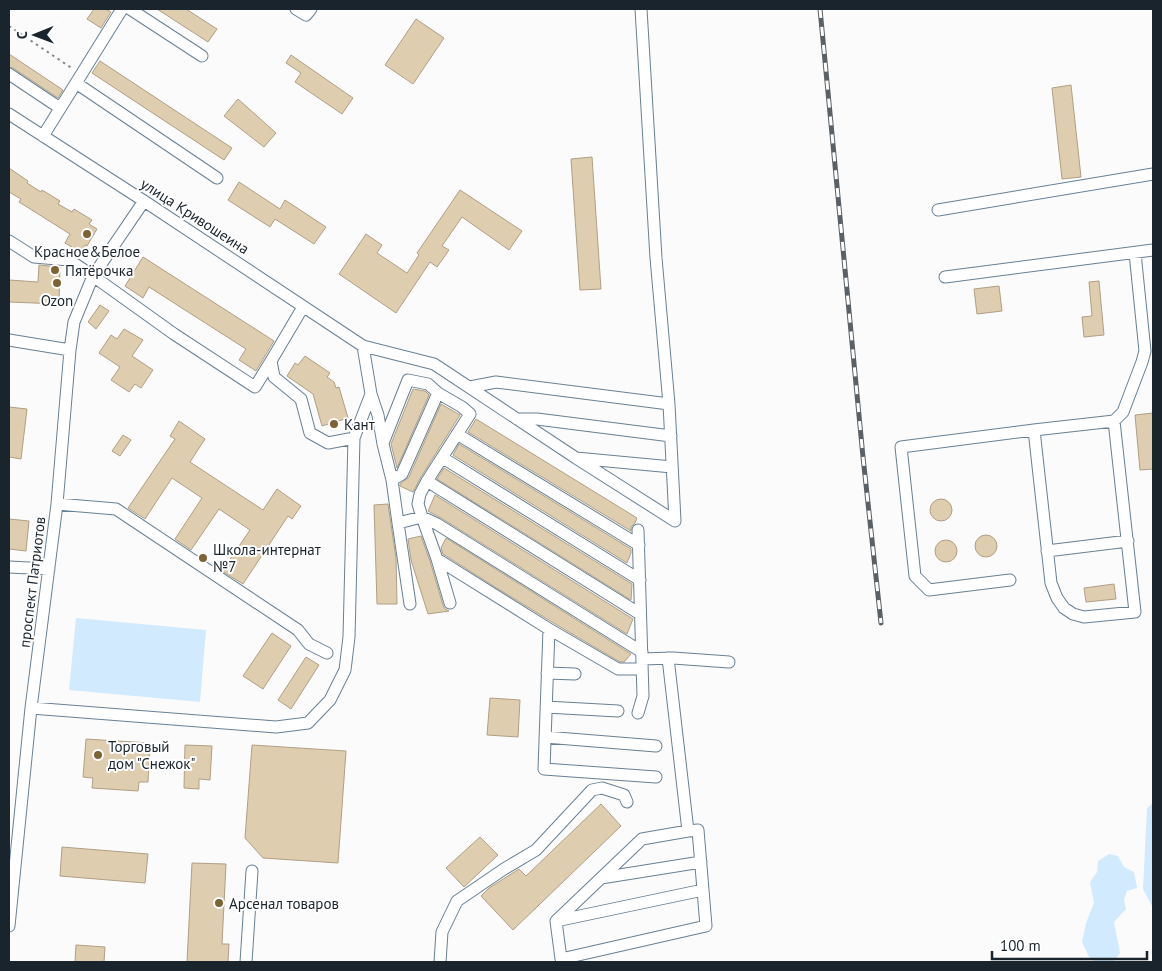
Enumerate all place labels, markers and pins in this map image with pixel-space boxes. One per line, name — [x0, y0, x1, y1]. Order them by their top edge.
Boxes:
marker: Красное&Белое — [81, 228, 93, 240]
place label: Красное&Белое — [34, 242, 140, 261]
place label: Пятёрочка — [65, 261, 133, 280]
marker: Пятёрочка — [49, 264, 61, 276]
marker: Ozon — [51, 277, 63, 289]
place label: Ozon — [41, 291, 73, 310]
place label: Кант — [344, 415, 375, 434]
marker: Кант — [328, 418, 340, 430]
place label: Школа-интернат №7 — [213, 540, 321, 576]
marker: Школа-интернат №7 — [197, 552, 209, 564]
place label: Торговый дом "Снежок" — [108, 737, 195, 773]
marker: Торговый дом "Снежок" — [92, 749, 104, 761]
place label: Арсенал товаров — [229, 894, 339, 913]
marker: Арсенал товаров — [213, 897, 225, 909]

